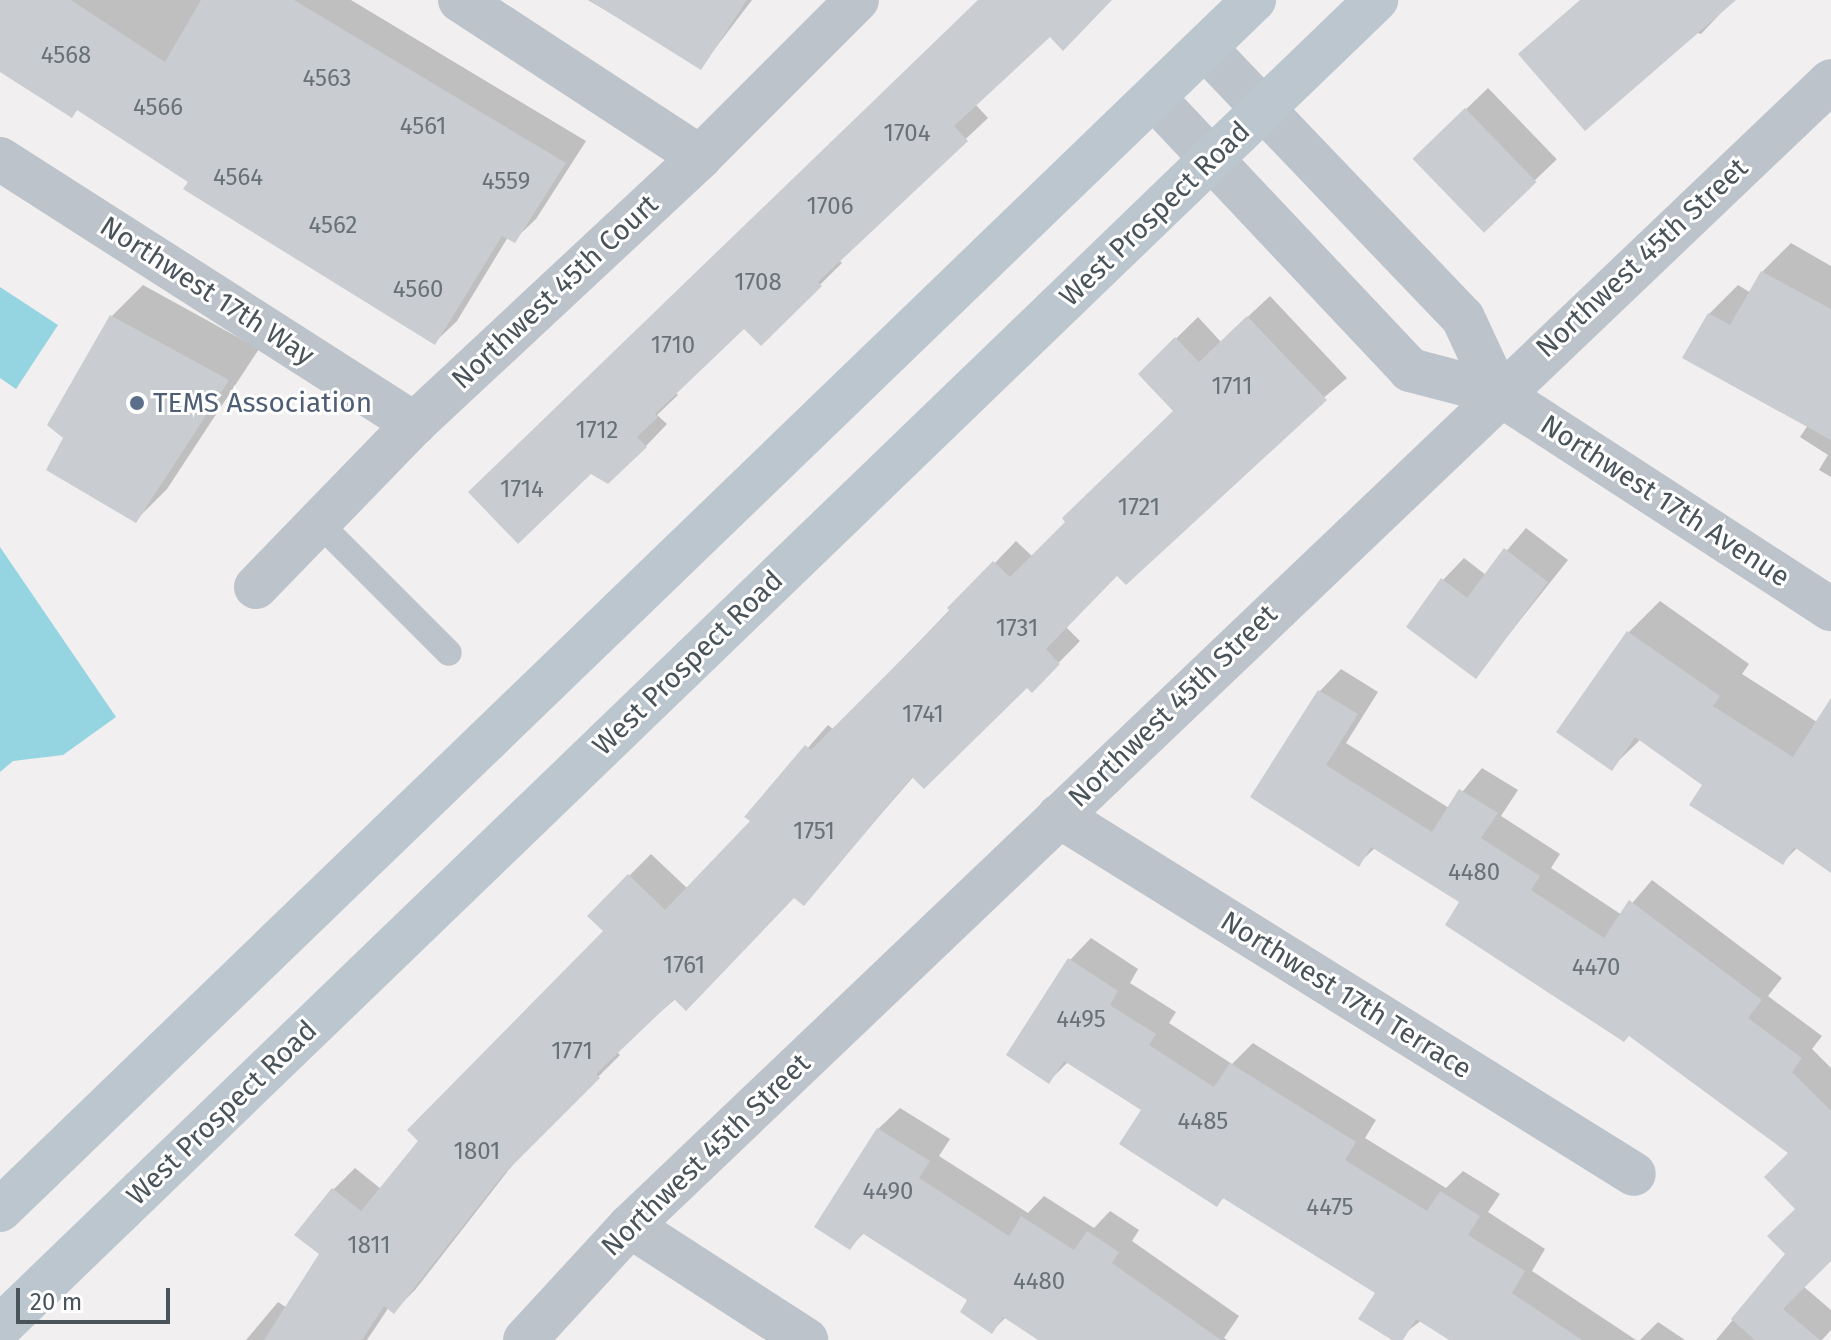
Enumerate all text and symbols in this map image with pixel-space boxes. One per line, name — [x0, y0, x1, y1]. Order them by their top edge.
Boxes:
house number: 4568 — [41, 42, 91, 70]
house number: 4563 — [302, 65, 352, 93]
house number: 4566 — [133, 94, 183, 122]
house number: 4561 — [400, 113, 446, 141]
street label: West Prospect Road — [1053, 115, 1257, 313]
house number: 1704 — [884, 120, 930, 148]
street label: Northwest 45th Street — [1529, 151, 1755, 365]
house number: 4564 — [213, 164, 263, 192]
house number: 4559 — [482, 168, 530, 196]
street label: Northwest 45th Court — [445, 188, 665, 396]
house number: 1706 — [807, 193, 853, 221]
street label: Northwest 17th Way — [94, 209, 320, 373]
house number: 4562 — [309, 212, 357, 240]
house number: 1708 — [734, 269, 782, 297]
house number: 4560 — [393, 276, 443, 304]
house number: 1710 — [651, 332, 695, 360]
house number: 1711 — [1211, 373, 1253, 401]
place label: TEMS Association — [153, 386, 372, 420]
marker: TEMS Association — [128, 394, 146, 412]
street label: Northwest 17th Avenue — [1534, 408, 1796, 594]
house number: 1712 — [576, 417, 618, 445]
house number: 1714 — [500, 476, 544, 504]
house number: 1721 — [1118, 494, 1160, 522]
street label: West Prospect Road — [586, 564, 790, 762]
street label: Northwest 45th Street — [1062, 598, 1284, 814]
house number: 1731 — [996, 615, 1038, 643]
house number: 1741 — [902, 701, 944, 729]
house number: 1751 — [793, 818, 835, 846]
house number: 4480 — [1448, 859, 1500, 887]
street label: Northwest 17th Terrace — [1214, 904, 1478, 1086]
house number: 1761 — [663, 952, 705, 980]
house number: 4470 — [1572, 954, 1620, 982]
house number: 4495 — [1056, 1006, 1106, 1034]
street label: West Prospect Road — [120, 1014, 324, 1212]
house number: 1771 — [551, 1038, 593, 1066]
street label: Northwest 45th Street — [595, 1047, 817, 1263]
house number: 4485 — [1178, 1108, 1228, 1136]
house number: 1801 — [454, 1138, 500, 1166]
house number: 4490 — [862, 1178, 914, 1206]
house number: 4475 — [1306, 1194, 1354, 1222]
house number: 1811 — [347, 1232, 391, 1260]
house number: 4480 — [1013, 1268, 1065, 1296]
scale bar — [20, 1272, 174, 1322]
text: 20 m — [30, 1288, 82, 1316]

